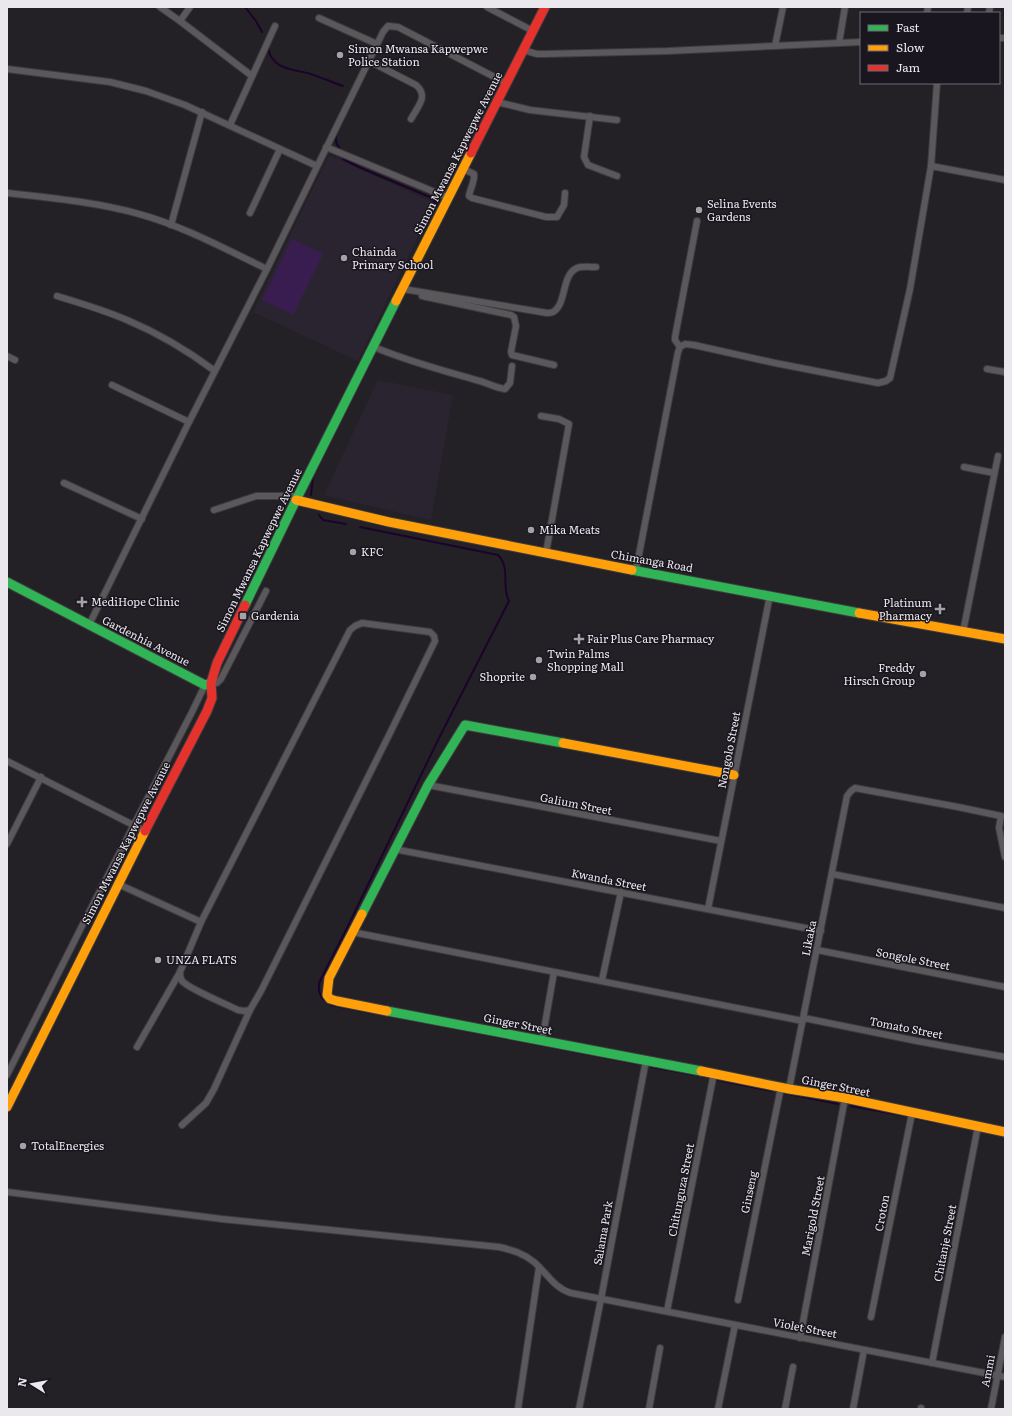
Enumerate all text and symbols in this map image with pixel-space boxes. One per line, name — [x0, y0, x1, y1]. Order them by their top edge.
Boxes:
legend — [860, 12, 1000, 84]
text: Fast — [896, 18, 920, 36]
text: Slow — [896, 38, 925, 56]
place label: Simon Mwansa Kapwepwe Police Station — [348, 40, 488, 69]
marker: Simon Mwansa Kapwepwe Police Station — [335, 50, 345, 60]
text: Jam — [896, 58, 921, 76]
street label: Simon Mwansa Kapwepwe Avenue — [409, 68, 505, 237]
place label: Selina Events Gardens — [707, 195, 777, 224]
marker: Selina Events Gardens — [694, 205, 704, 215]
place label: Chainda Primary School — [352, 243, 434, 272]
marker: Chainda Primary School — [339, 253, 349, 263]
street label: Simon Mwansa Kapwepwe Avenue — [211, 465, 305, 634]
place label: Mika Meats — [539, 521, 600, 537]
marker: Mika Meats — [526, 525, 536, 535]
place label: KFC — [361, 543, 384, 559]
street label: Chimanga Road — [610, 545, 695, 575]
marker: KFC — [348, 547, 358, 557]
place label: MediHope Clinic — [91, 593, 180, 609]
place label: Platinum Pharmacy — [879, 594, 933, 623]
marker: MediHope Clinic — [76, 596, 88, 608]
marker: Platinum Pharmacy — [935, 604, 945, 614]
place label: Gardenia — [251, 607, 299, 623]
street label: Gardenhia Avenue — [100, 611, 193, 669]
marker: Gardenia — [238, 611, 248, 621]
place label: Fair Plus Care Pharmacy — [587, 630, 715, 646]
marker: Fair Plus Care Pharmacy — [574, 634, 584, 644]
place label: Twin Palms Shopping Mall — [547, 645, 624, 674]
marker: Twin Palms Shopping Mall — [534, 655, 544, 665]
place label: Freddy Hirsch Group — [844, 659, 916, 688]
place label: Shoprite — [480, 668, 525, 684]
marker: Freddy Hirsch Group — [918, 669, 928, 679]
marker: Shoprite — [528, 672, 538, 682]
street label: Nongolo Street — [713, 709, 743, 790]
street label: Simon Mwansa Kapwepwe Avenue — [77, 758, 173, 927]
street label: Galium Street — [539, 788, 614, 818]
street label: Kwanda Street — [570, 864, 649, 894]
street label: Likaka — [797, 919, 819, 957]
street label: Songole Street — [875, 943, 952, 973]
place label: UNZA FLATS — [166, 951, 237, 967]
marker: UNZA FLATS — [153, 955, 163, 965]
street label: Ginger Street — [482, 1009, 554, 1038]
street label: Tomato Street — [868, 1012, 945, 1042]
street label: Ginger Street — [800, 1071, 872, 1100]
place label: TotalEnergies — [31, 1137, 104, 1153]
marker: TotalEnergies — [18, 1141, 28, 1151]
street label: Chitunguza Street — [663, 1141, 697, 1238]
street label: Ginseng — [736, 1168, 761, 1215]
street label: Marigold Street — [796, 1174, 828, 1257]
street label: Croton — [870, 1193, 892, 1233]
street label: Salama Park — [589, 1199, 616, 1266]
street label: Chitanje Street — [929, 1202, 959, 1283]
street label: Violet Street — [772, 1313, 839, 1341]
street label: Ammi — [976, 1353, 998, 1388]
north arrow — [12, 1364, 52, 1404]
text: N — [12, 1376, 30, 1388]

